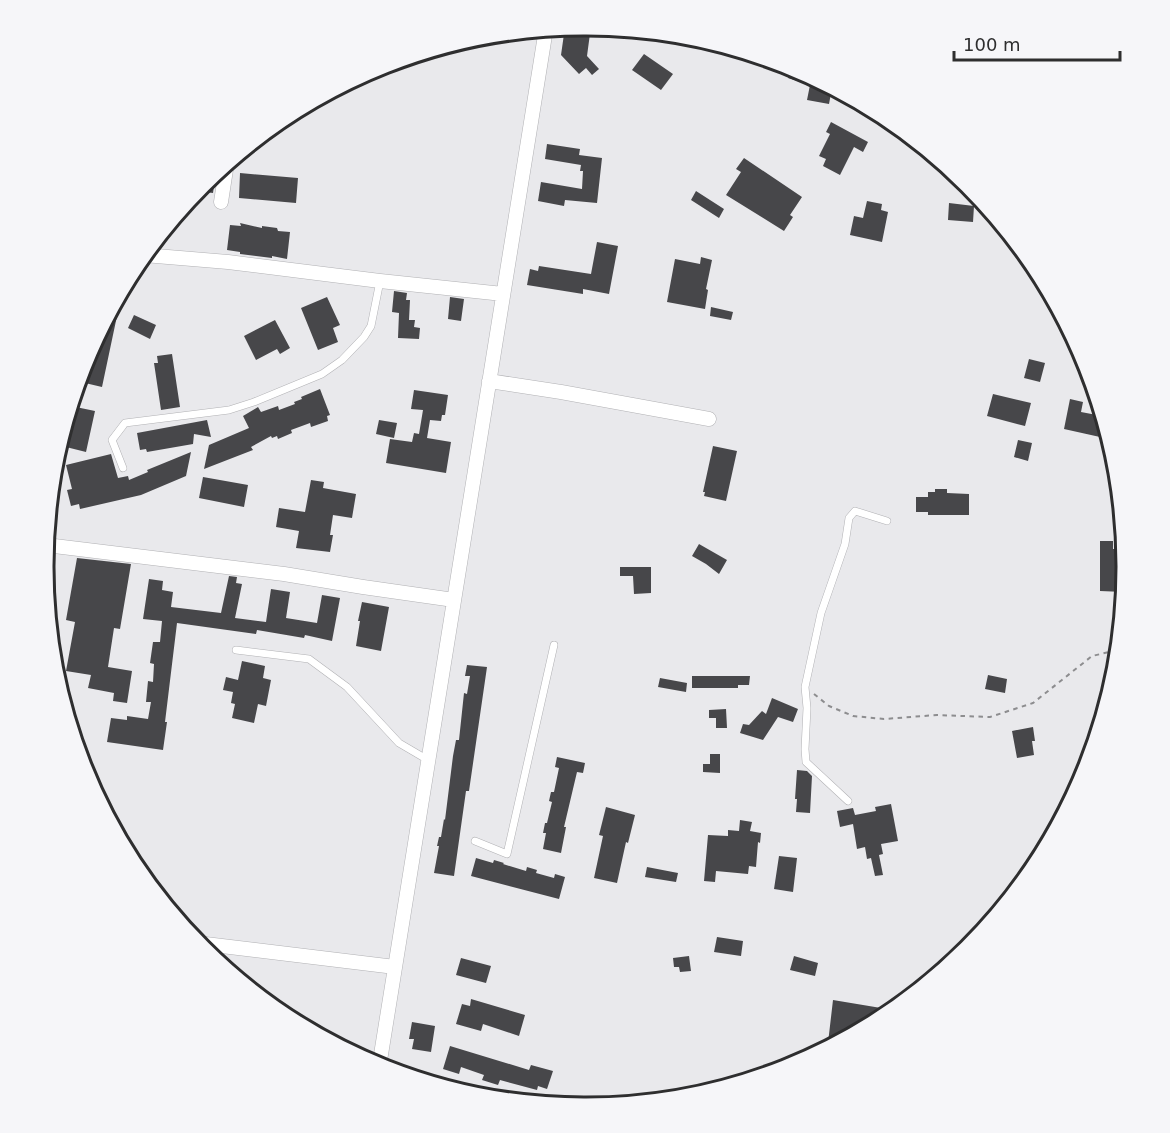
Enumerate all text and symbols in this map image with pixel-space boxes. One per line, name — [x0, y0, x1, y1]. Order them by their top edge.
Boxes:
scale bar — [954, 24, 1120, 62]
text: 100 m — [963, 34, 1021, 55]

